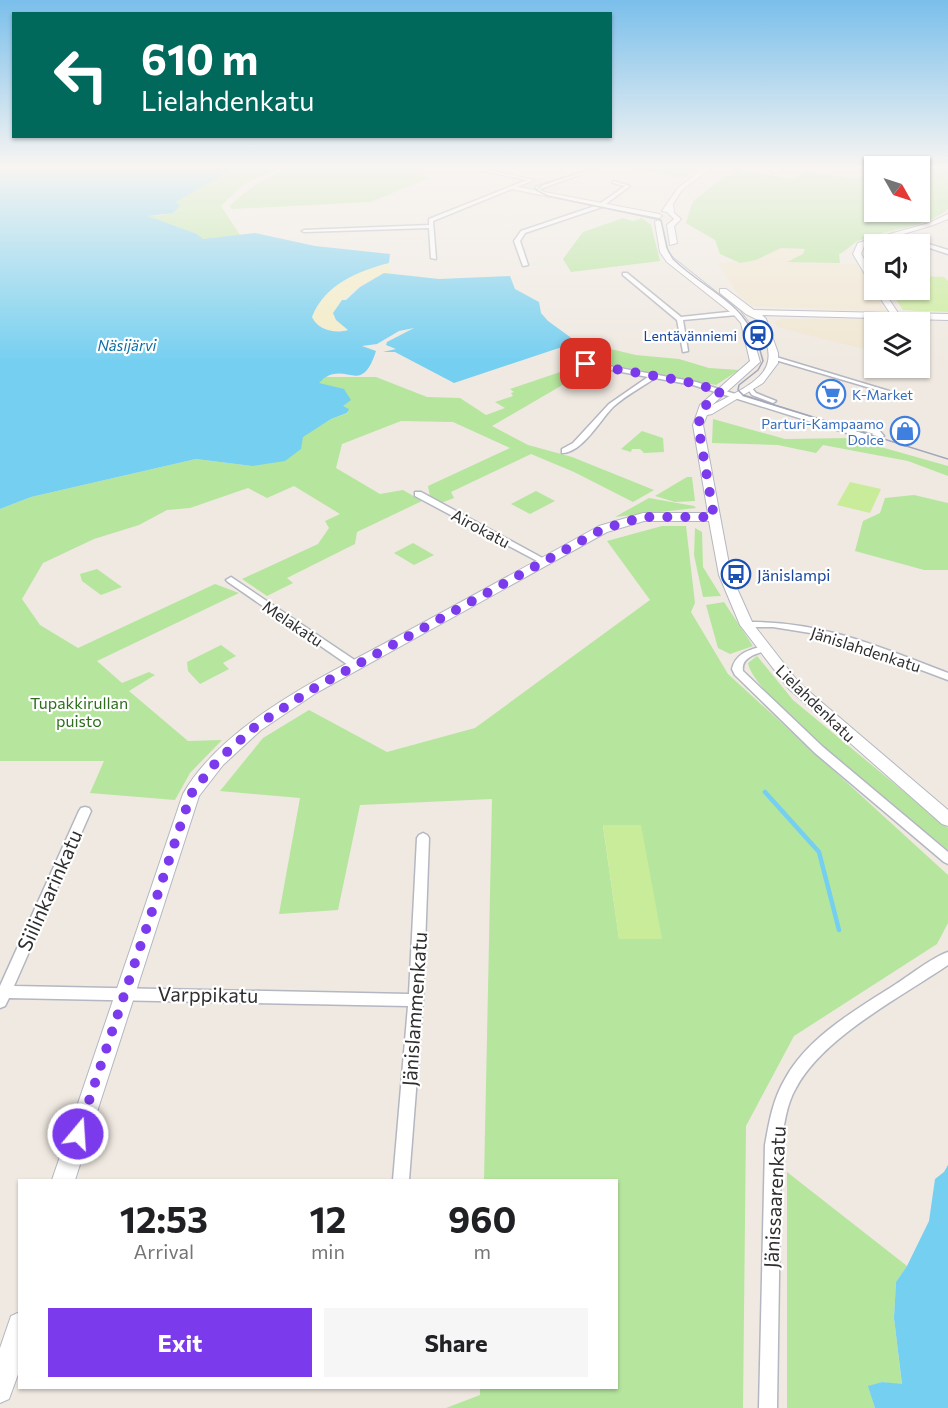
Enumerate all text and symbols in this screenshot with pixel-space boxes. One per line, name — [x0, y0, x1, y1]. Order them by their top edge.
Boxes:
text: 610 m — [141, 32, 259, 84]
icon: left — [42, 36, 120, 114]
text: Lielahdenkatu — [141, 84, 314, 117]
north arrow — [864, 156, 930, 222]
map controls — [864, 156, 930, 378]
button: sound — [864, 234, 930, 300]
button: layers — [864, 312, 930, 378]
station icon: Lentävänniemi — [742, 319, 774, 351]
place label: Lentävänniemi — [644, 327, 737, 344]
water label: Näsijärvi — [98, 336, 158, 354]
pin — [560, 338, 611, 389]
icon: arrive — [569, 347, 602, 380]
supermarket icon: K-Market — [815, 378, 847, 410]
place label: K-Market — [852, 386, 913, 403]
place label: Parturi-Kampaamo Dolce — [761, 415, 884, 448]
shop icon: Parturi-Kampaamo Dolce — [889, 415, 921, 447]
street label: Airokatu — [449, 505, 513, 551]
bus stop icon: Jänislampi — [720, 558, 752, 590]
place label: Jänislampi — [757, 565, 830, 584]
street label: Melakatu — [259, 596, 327, 650]
street label: Jänislahdenkatu — [809, 622, 923, 676]
street label: Lielahdenkatu — [772, 660, 860, 746]
park label: Tupakkirullan puisto — [30, 693, 128, 730]
street label: Siilinkarinkatu — [12, 826, 86, 954]
street label: Jänislammenkatu — [397, 931, 431, 1087]
street label: Varppikatu — [157, 981, 259, 1007]
position arrow — [46, 1102, 110, 1166]
street label: Jänissaarenkatu — [758, 1125, 790, 1269]
text: 12:53 — [120, 1196, 208, 1240]
text: 12 — [310, 1196, 346, 1240]
text: 960 — [448, 1196, 516, 1240]
text: Arrival — [134, 1239, 194, 1263]
text: min — [311, 1239, 345, 1263]
text: m — [473, 1239, 491, 1263]
button: Exit — [48, 1308, 312, 1377]
button: Share — [324, 1308, 588, 1377]

